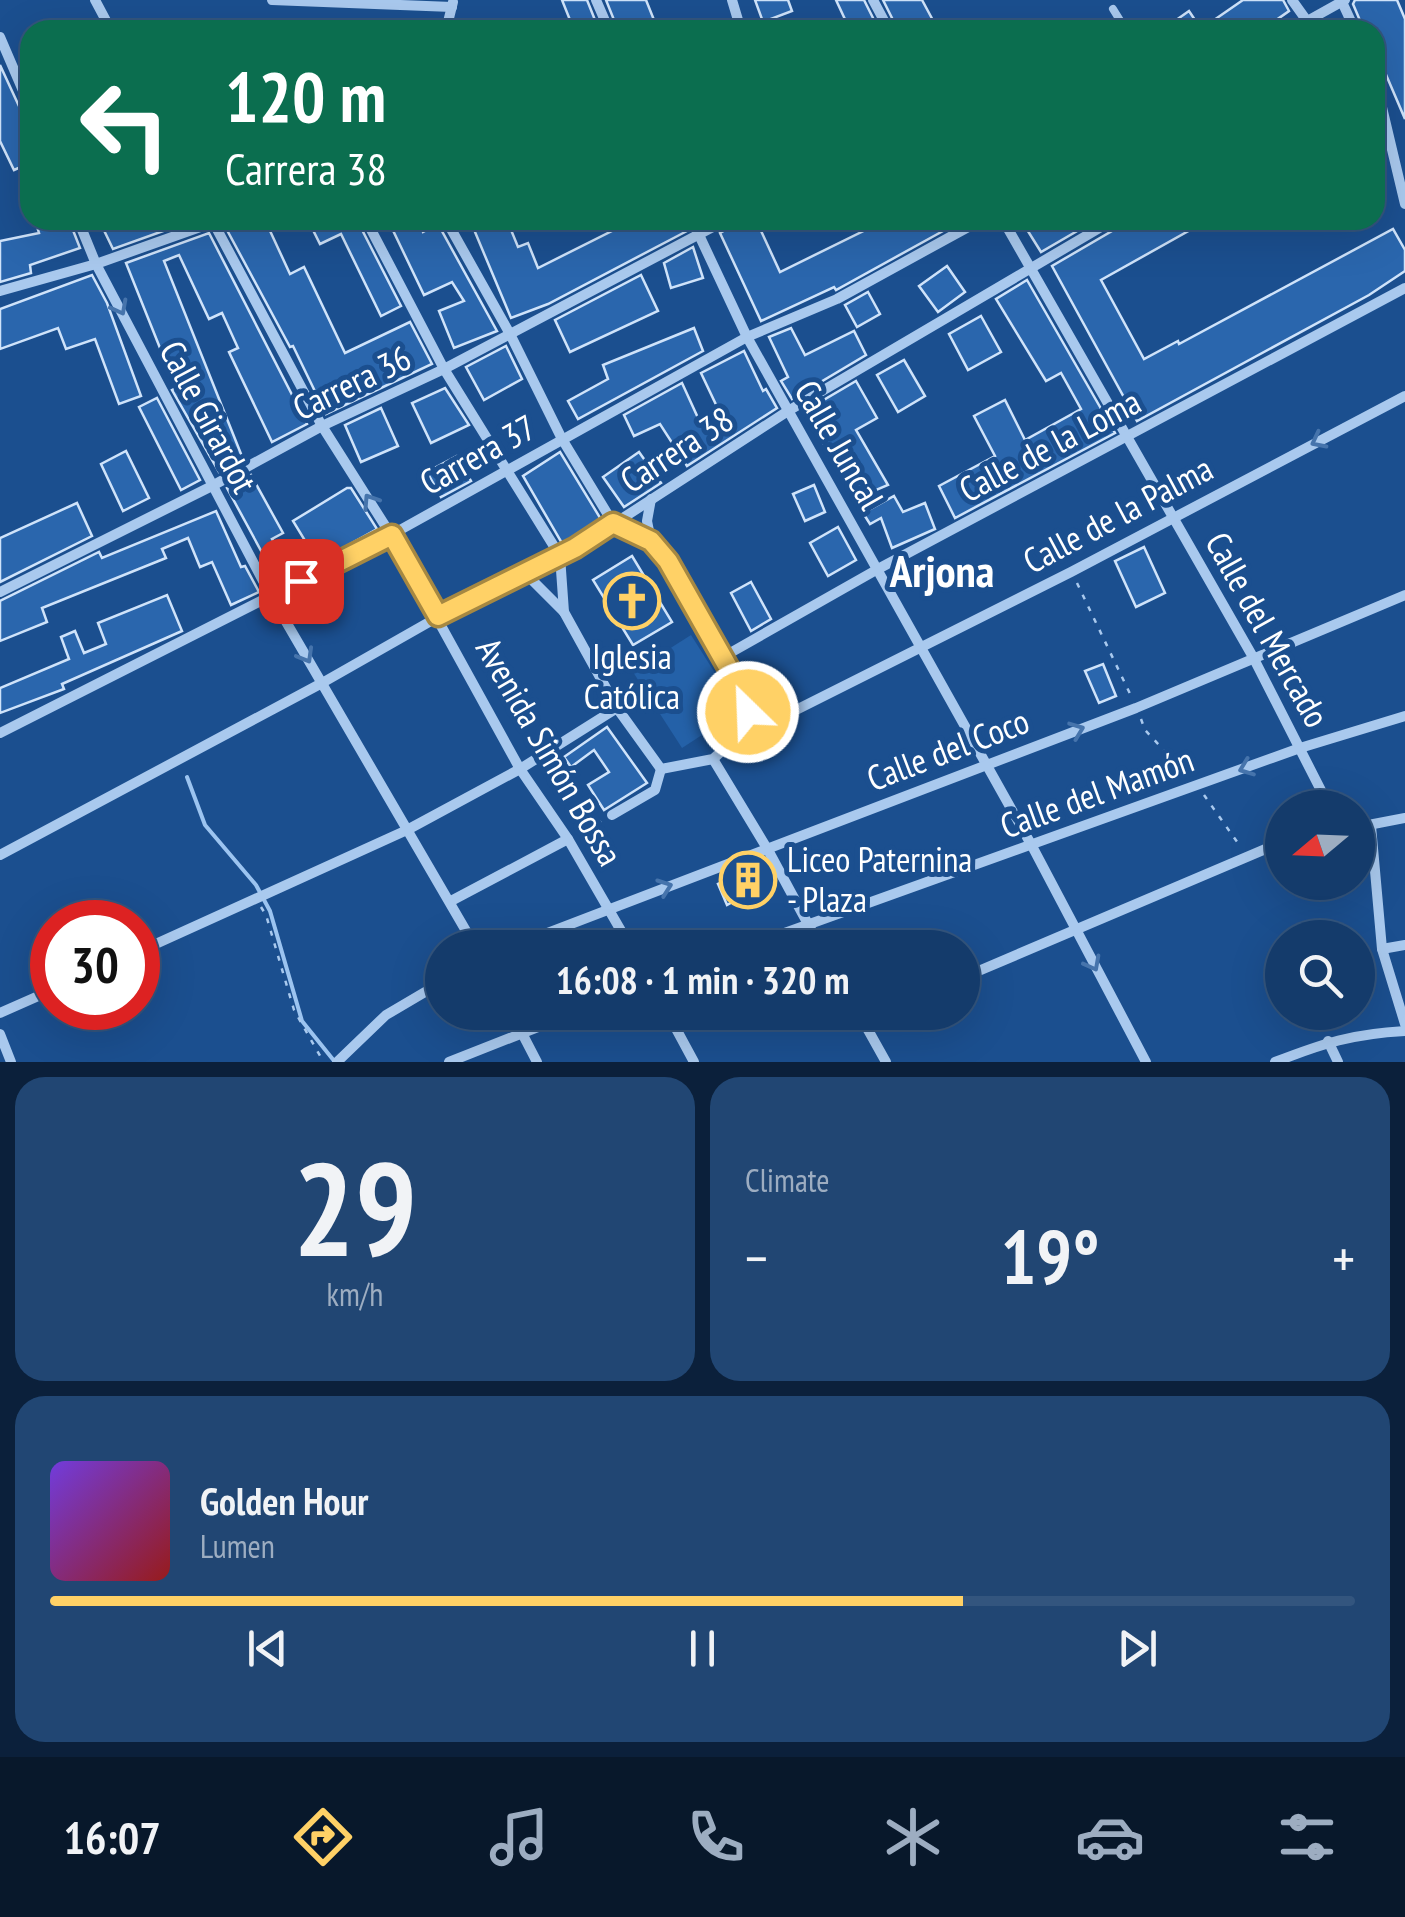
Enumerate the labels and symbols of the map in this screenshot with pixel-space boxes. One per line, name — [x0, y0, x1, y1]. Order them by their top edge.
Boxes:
one-way arrow — [107, 298, 127, 316]
street label: Calle Girardot — [150, 333, 268, 501]
street label: Carrera 36 — [285, 334, 418, 430]
street label: Calle Juncal — [785, 372, 895, 517]
street label: Calle de la Loma — [951, 378, 1148, 512]
street label: Carrera 38 — [611, 396, 742, 503]
street label: Carrera 37 — [411, 404, 544, 505]
one-way arrow — [1311, 429, 1329, 448]
street label: Calle de la Palma — [1015, 445, 1220, 583]
one-way arrow — [363, 494, 382, 512]
street label: Calle del Mercado — [1195, 524, 1340, 735]
pin — [259, 539, 344, 624]
district label: Arjona — [889, 541, 994, 599]
church icon: Iglesia Católica — [602, 571, 662, 631]
street label: Avenida Simón Bossa — [466, 629, 634, 874]
place label: Iglesia Católica — [584, 633, 680, 719]
one-way arrow — [294, 645, 313, 663]
position arrow — [696, 660, 800, 764]
street label: Calle del Coco — [860, 697, 1035, 801]
one-way arrow — [1068, 721, 1085, 742]
street label: Calle del Mamón — [994, 736, 1200, 848]
one-way arrow — [1238, 756, 1256, 776]
north arrow — [1265, 790, 1375, 900]
place label: Liceo Paternina - Plaza — [787, 836, 972, 922]
building icon: Liceo Paternina - Plaza — [718, 850, 778, 910]
one-way arrow — [655, 879, 672, 899]
speed limit sign: 30 — [30, 900, 160, 1030]
one-way arrow — [1081, 953, 1101, 971]

